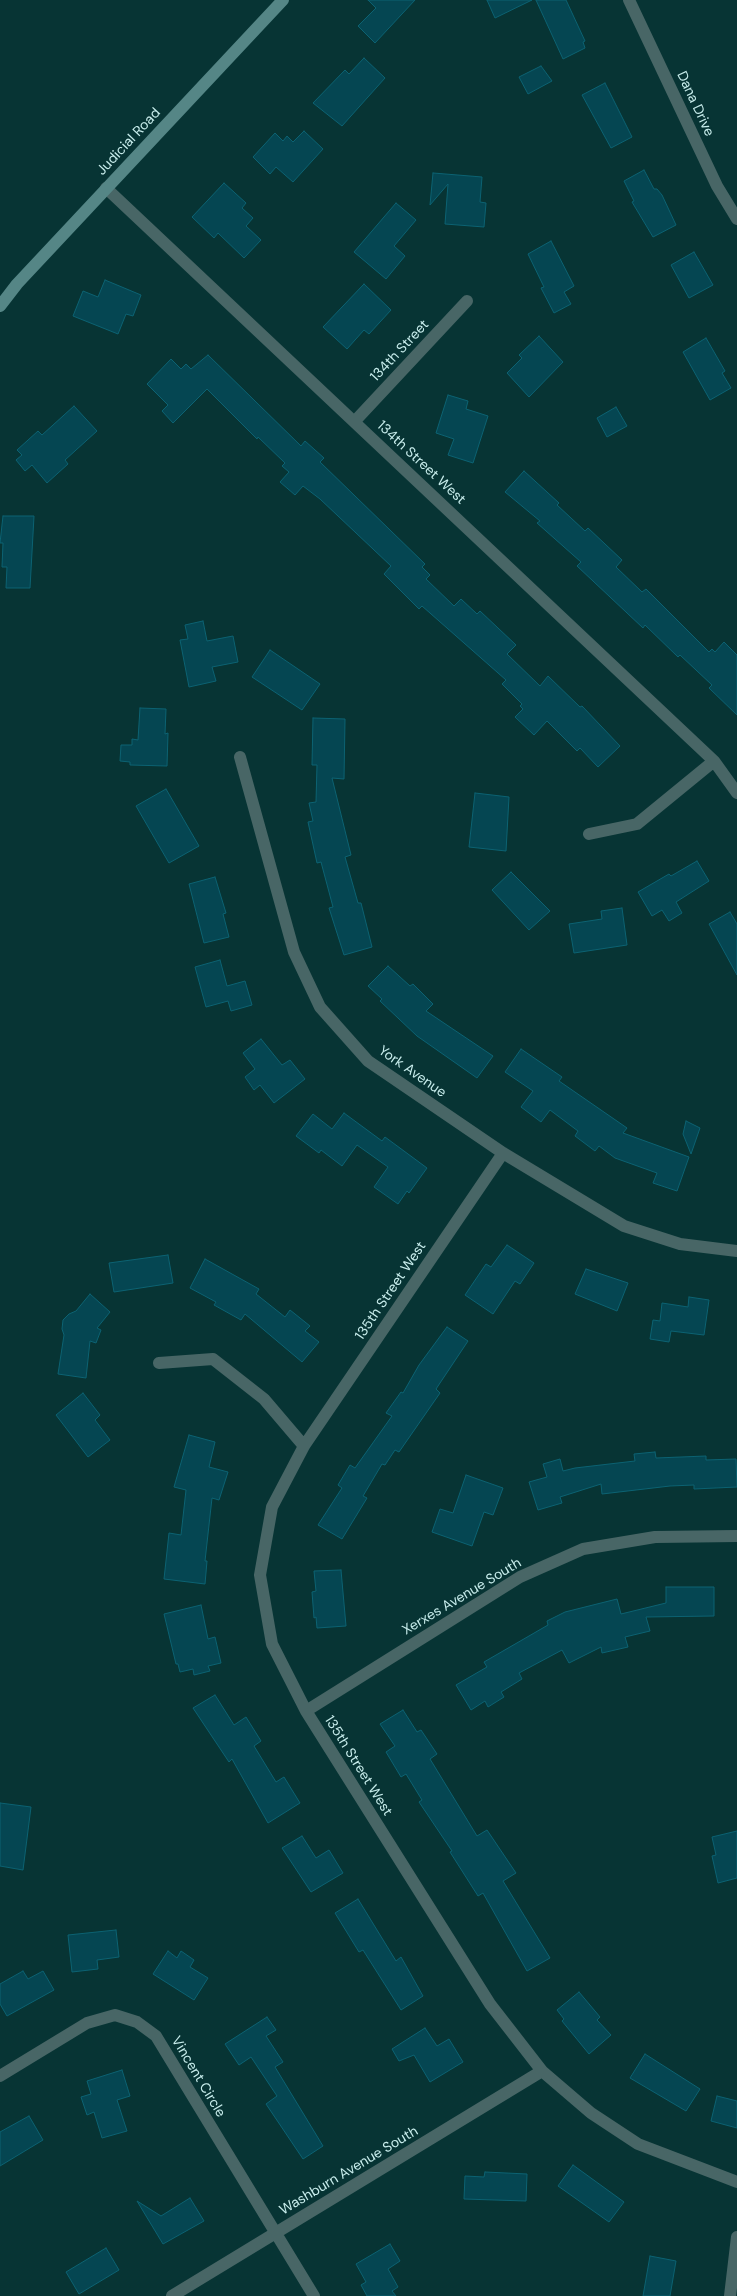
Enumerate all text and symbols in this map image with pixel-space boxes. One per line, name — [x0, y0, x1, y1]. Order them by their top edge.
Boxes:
street label: Dana Drive — [673, 69, 717, 139]
street label: Judicial Road — [94, 105, 164, 179]
street label: 134th Street — [367, 317, 433, 385]
street label: 134th Street West — [373, 418, 469, 508]
street label: York Avenue — [375, 1043, 449, 1101]
street label: 135th Street West — [352, 1239, 430, 1343]
street label: Xerxes Avenue South — [399, 1555, 525, 1639]
street label: 135th Street West — [320, 1713, 396, 1819]
street label: Vincent Circle — [167, 2034, 229, 2120]
street label: Washburn Avenue South — [277, 2123, 421, 2219]

